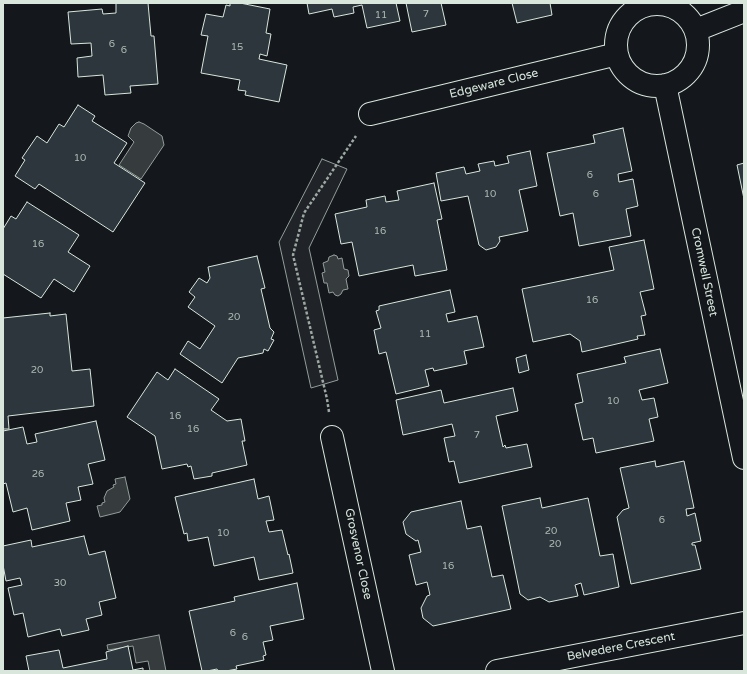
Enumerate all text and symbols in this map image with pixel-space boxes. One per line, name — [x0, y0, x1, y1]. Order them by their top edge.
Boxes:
house number: 7 — [423, 8, 429, 20]
house number: 11 — [375, 9, 387, 21]
house number: 6 — [109, 38, 115, 50]
house number: 15 — [231, 41, 243, 53]
house number: 6 — [121, 44, 127, 56]
street label: Edgeware Close — [448, 66, 540, 102]
house number: 10 — [74, 152, 86, 164]
house number: 6 — [587, 169, 593, 181]
house number: 10 — [484, 188, 496, 200]
house number: 6 — [593, 188, 599, 200]
house number: 16 — [374, 225, 386, 237]
street label: Cromwell Street — [688, 226, 720, 318]
house number: 16 — [32, 238, 44, 250]
house number: 16 — [586, 294, 598, 306]
house number: 20 — [228, 311, 240, 323]
house number: 11 — [419, 328, 431, 340]
house number: 20 — [31, 364, 43, 376]
house number: 10 — [607, 395, 619, 407]
house number: 16 — [169, 410, 181, 422]
house number: 16 — [187, 423, 199, 435]
house number: 7 — [474, 429, 480, 441]
house number: 26 — [32, 468, 44, 480]
street label: Grosvenor Close — [341, 507, 375, 601]
house number: 6 — [659, 514, 665, 526]
house number: 20 — [545, 525, 557, 537]
house number: 10 — [217, 527, 229, 539]
house number: 20 — [549, 538, 561, 550]
house number: 16 — [442, 560, 454, 572]
house number: 30 — [54, 577, 66, 589]
house number: 6 — [230, 627, 236, 639]
street label: Belvedere Crescent — [566, 629, 676, 665]
house number: 6 — [242, 631, 248, 643]

